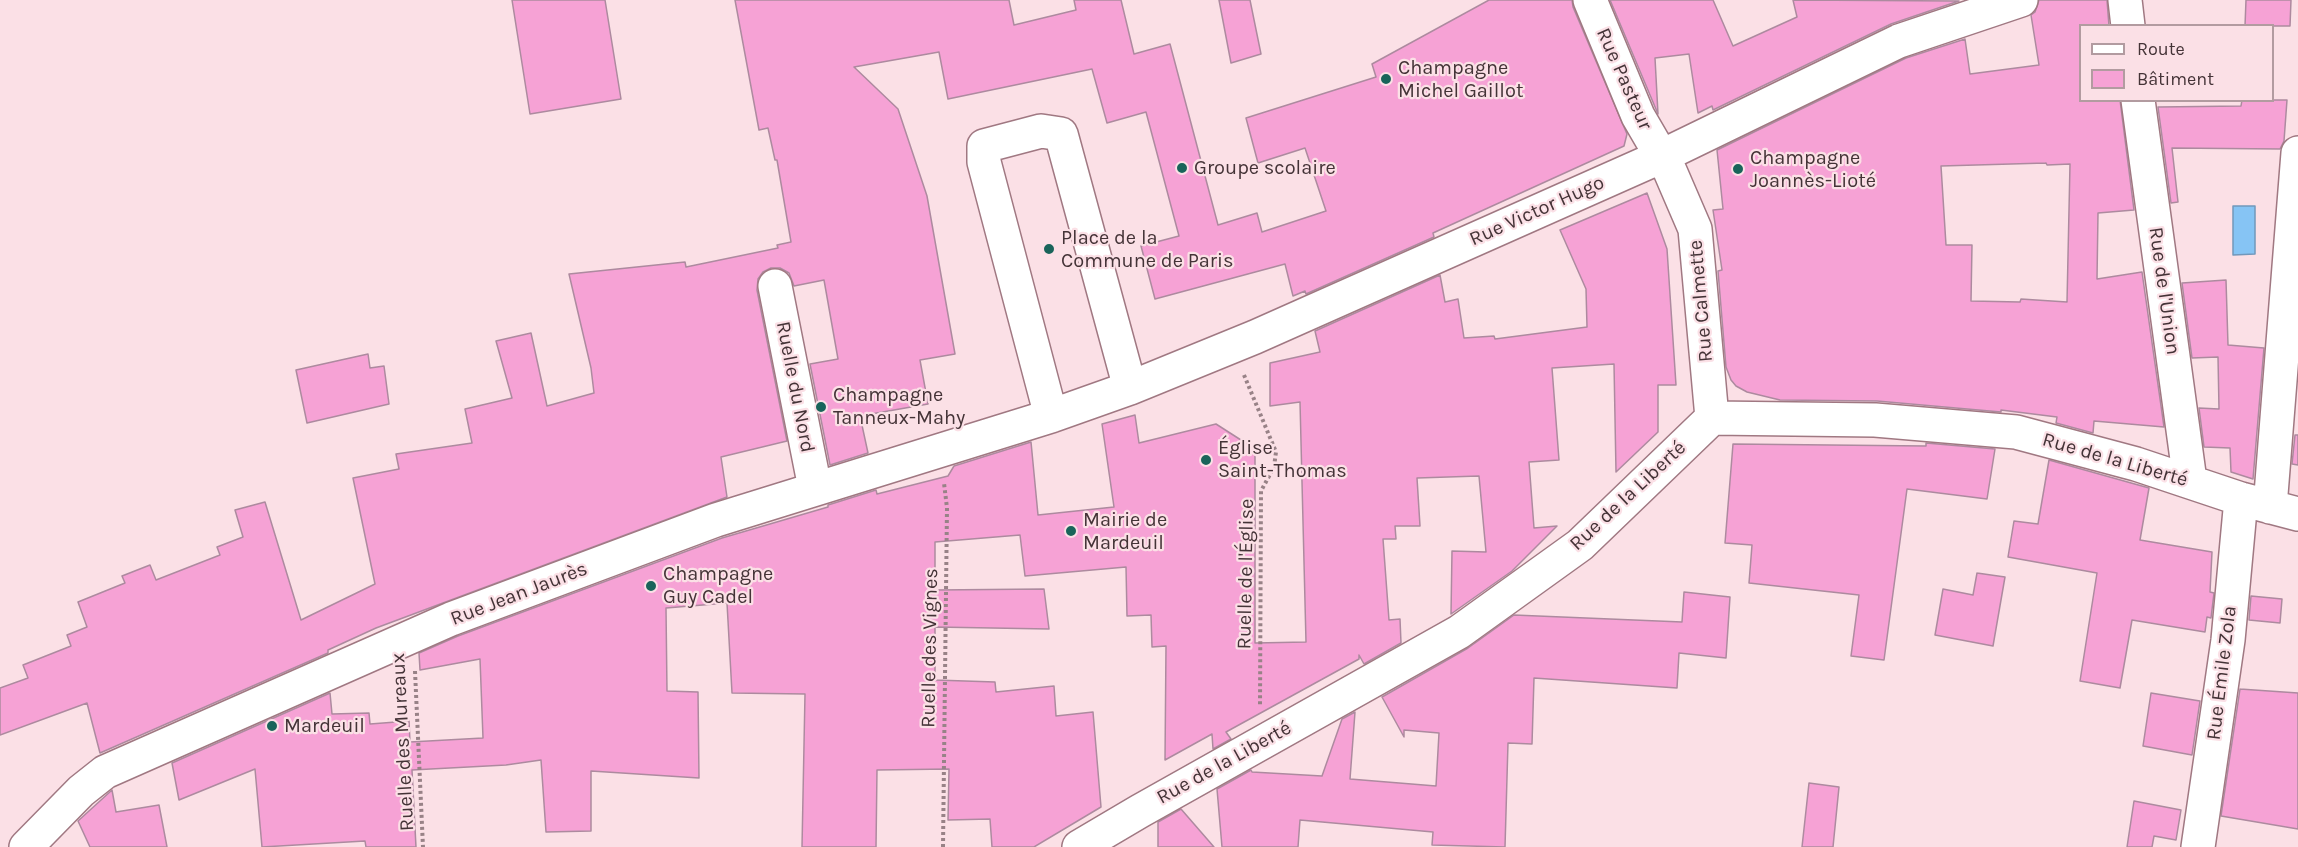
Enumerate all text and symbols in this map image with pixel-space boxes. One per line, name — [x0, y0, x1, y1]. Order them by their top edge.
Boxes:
street label: Rue Pasteur — [1591, 24, 1657, 134]
legend — [2079, 24, 2274, 102]
text: Route — [2137, 38, 2185, 60]
place label: Champagne Michel Gaillot — [1398, 56, 1523, 103]
text: Bâtiment — [2137, 68, 2214, 90]
marker: Champagne Michel Gaillot — [1379, 72, 1393, 86]
place label: Champagne Joannès-Lioté — [1750, 146, 1876, 193]
place label: Groupe scolaire — [1194, 156, 1336, 180]
marker: Groupe scolaire — [1175, 161, 1189, 175]
marker: Champagne Joannès-Lioté — [1731, 162, 1745, 176]
street label: Rue Victor Hugo — [1466, 171, 1608, 251]
place label: Place de la Commune de Paris — [1061, 226, 1233, 273]
street label: Rue de l'Union — [2143, 226, 2185, 356]
street label: Rue Calmette — [1684, 239, 1718, 363]
marker: Place de la Commune de Paris — [1042, 242, 1056, 256]
street label: Ruelle du Nord — [771, 319, 819, 455]
place label: Champagne Tanneux-Mahy — [833, 383, 965, 430]
marker: Champagne Tanneux-Mahy — [814, 400, 828, 414]
street label: Rue de la Liberté — [2040, 428, 2190, 492]
place label: Église Saint-Thomas — [1218, 436, 1347, 483]
street label: Rue de la Liberté — [1565, 436, 1691, 556]
marker: Église Saint-Thomas — [1199, 453, 1213, 467]
street label: Ruelle de l'Église — [1233, 498, 1259, 650]
place label: Mairie de Mardeuil — [1083, 508, 1167, 555]
marker: Mairie de Mardeuil — [1064, 524, 1078, 538]
street label: Rue Jean Jaurès — [447, 557, 591, 631]
place label: Champagne Guy Cadel — [663, 562, 773, 609]
street label: Ruelle des Vignes — [917, 568, 943, 728]
marker: Champagne Guy Cadel — [644, 579, 658, 593]
street label: Rue Émile Zola — [2202, 604, 2242, 742]
street label: Ruelle des Mureaux — [386, 652, 420, 832]
place label: Mardeuil — [284, 714, 365, 738]
street label: Rue de la Liberté — [1153, 716, 1295, 810]
marker: Mardeuil — [265, 719, 279, 733]

